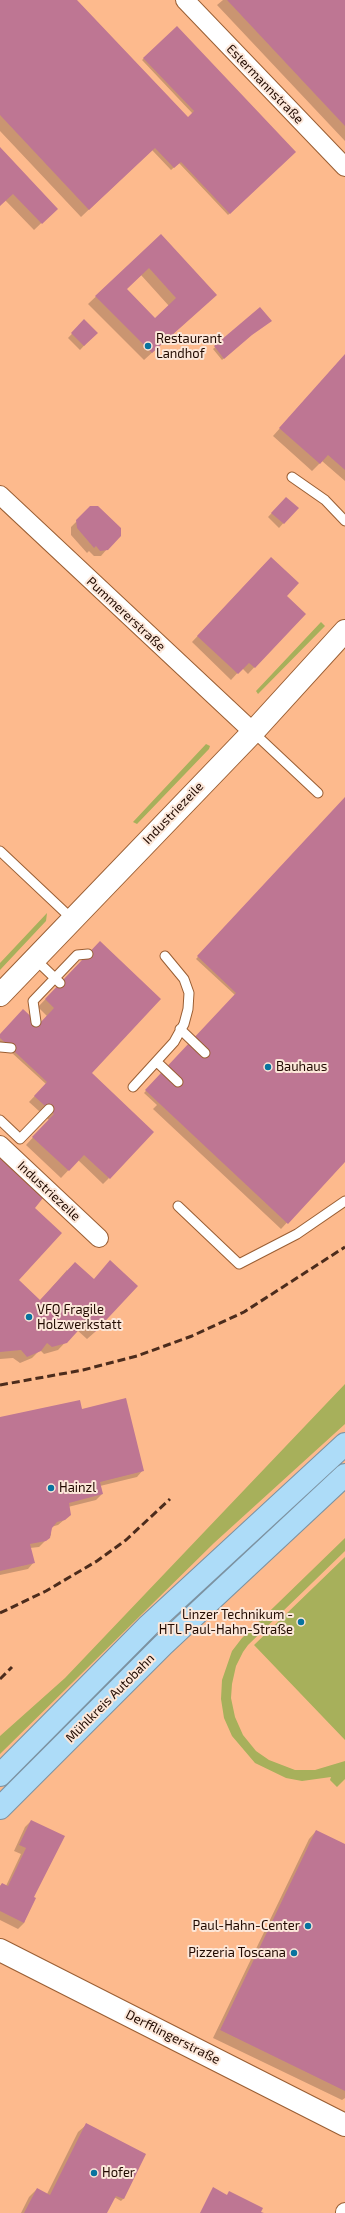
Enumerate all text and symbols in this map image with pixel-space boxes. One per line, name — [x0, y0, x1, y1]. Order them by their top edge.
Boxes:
street label: Estermannstraße — [223, 41, 307, 127]
place label: Restaurant Landhof — [156, 331, 222, 362]
marker: Restaurant Landhof — [143, 341, 153, 351]
street label: Pummererstraße — [83, 574, 169, 654]
street label: Industriezeile — [139, 779, 207, 847]
place label: Bauhaus — [276, 1059, 327, 1075]
marker: Bauhaus — [263, 1062, 273, 1072]
street label: Industriezeile — [14, 1158, 84, 1224]
place label: VFQ Fragile Holzwerkstatt — [37, 1302, 122, 1333]
marker: VFQ Fragile Holzwerkstatt — [24, 1312, 34, 1322]
place label: Hainzl — [59, 1480, 96, 1496]
marker: Hainzl — [46, 1483, 56, 1493]
place label: Linzer Technikum - HTL Paul-Hahn-Straße — [159, 1607, 293, 1638]
marker: Linzer Technikum - HTL Paul-Hahn-Straße — [296, 1617, 306, 1627]
street label: Mühlkreis Autobahn — [62, 1650, 158, 1746]
place label: Paul-Hahn-Center — [193, 1918, 300, 1934]
marker: Paul-Hahn-Center — [303, 1921, 313, 1931]
place label: Pizzeria Toscana — [188, 1945, 286, 1961]
marker: Pizzeria Toscana — [289, 1948, 299, 1958]
street label: Derfflingerstraße — [123, 2007, 223, 2067]
place label: Hofer — [102, 2165, 135, 2181]
marker: Hofer — [89, 2168, 99, 2178]

